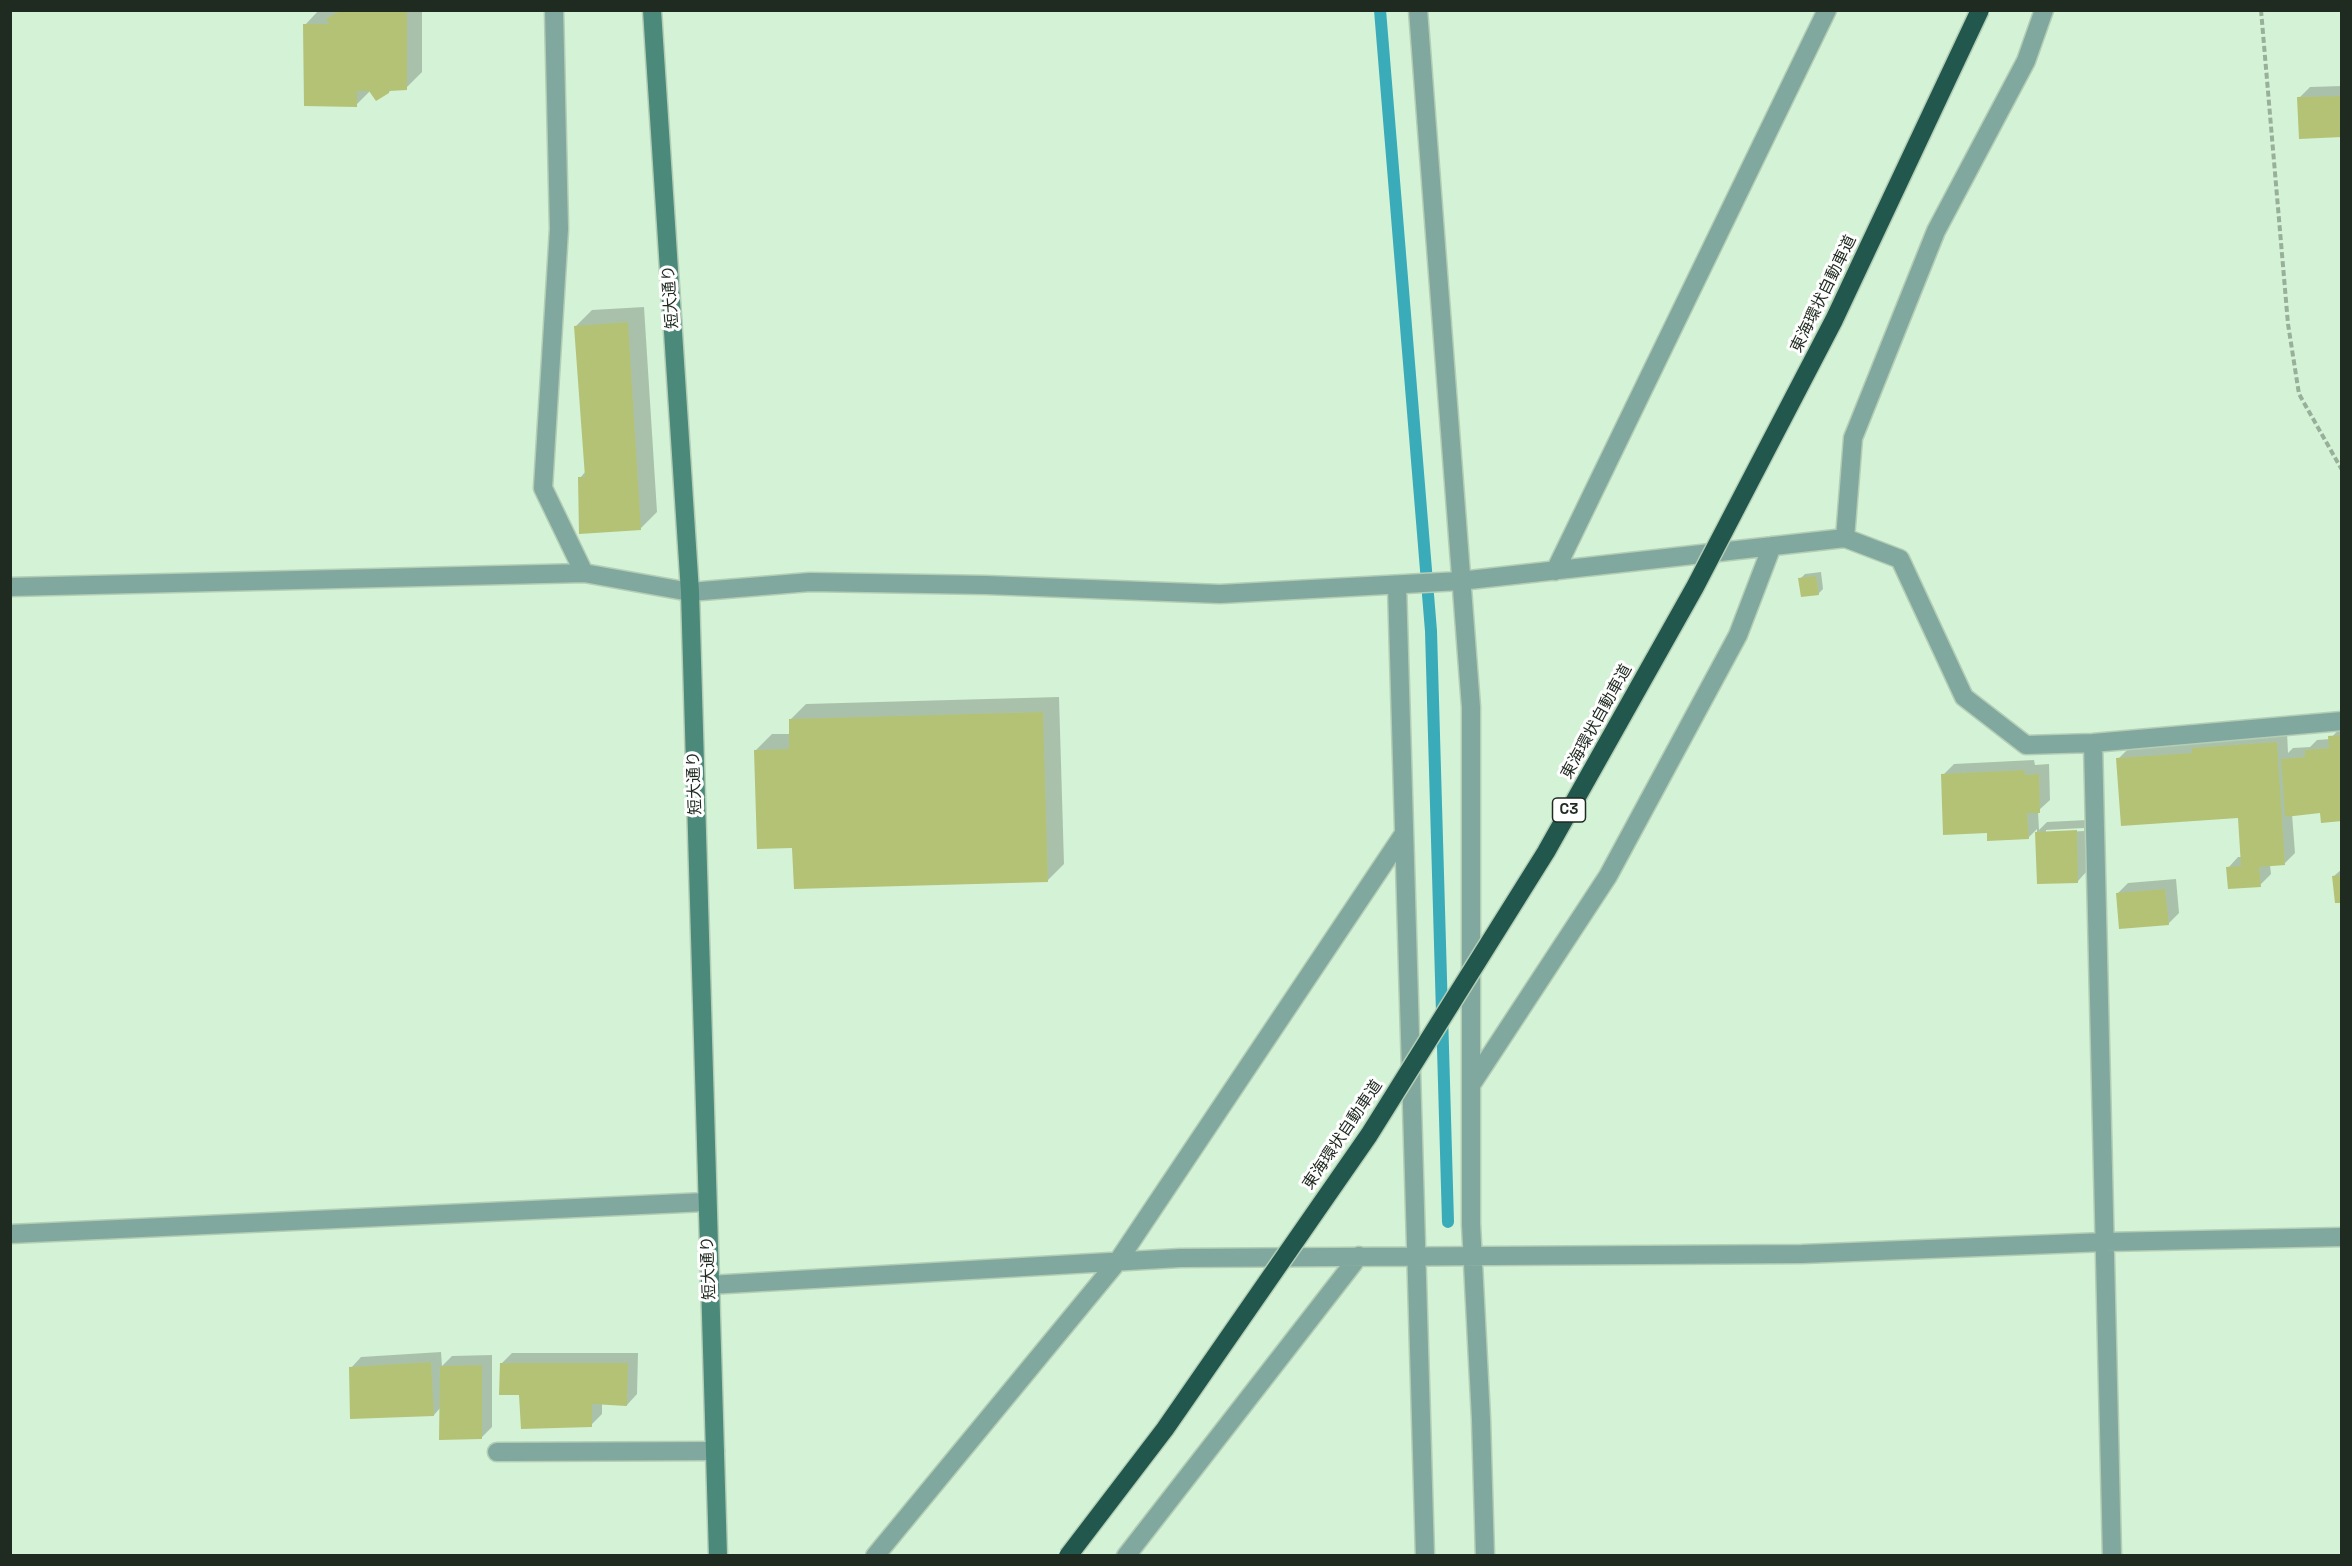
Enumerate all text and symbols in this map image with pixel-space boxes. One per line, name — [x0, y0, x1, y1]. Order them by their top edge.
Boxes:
street label: 東海環状自動車道 — [1787, 232, 1861, 356]
street label: 短大通り — [659, 264, 683, 330]
street label: 東海環状自動車道 — [1558, 661, 1636, 783]
street label: 短大通り — [684, 751, 706, 815]
road number: C3 — [1552, 798, 1586, 822]
street label: 東海環状自動車道 — [1299, 1077, 1387, 1193]
street label: 短大通り — [698, 1236, 720, 1300]

